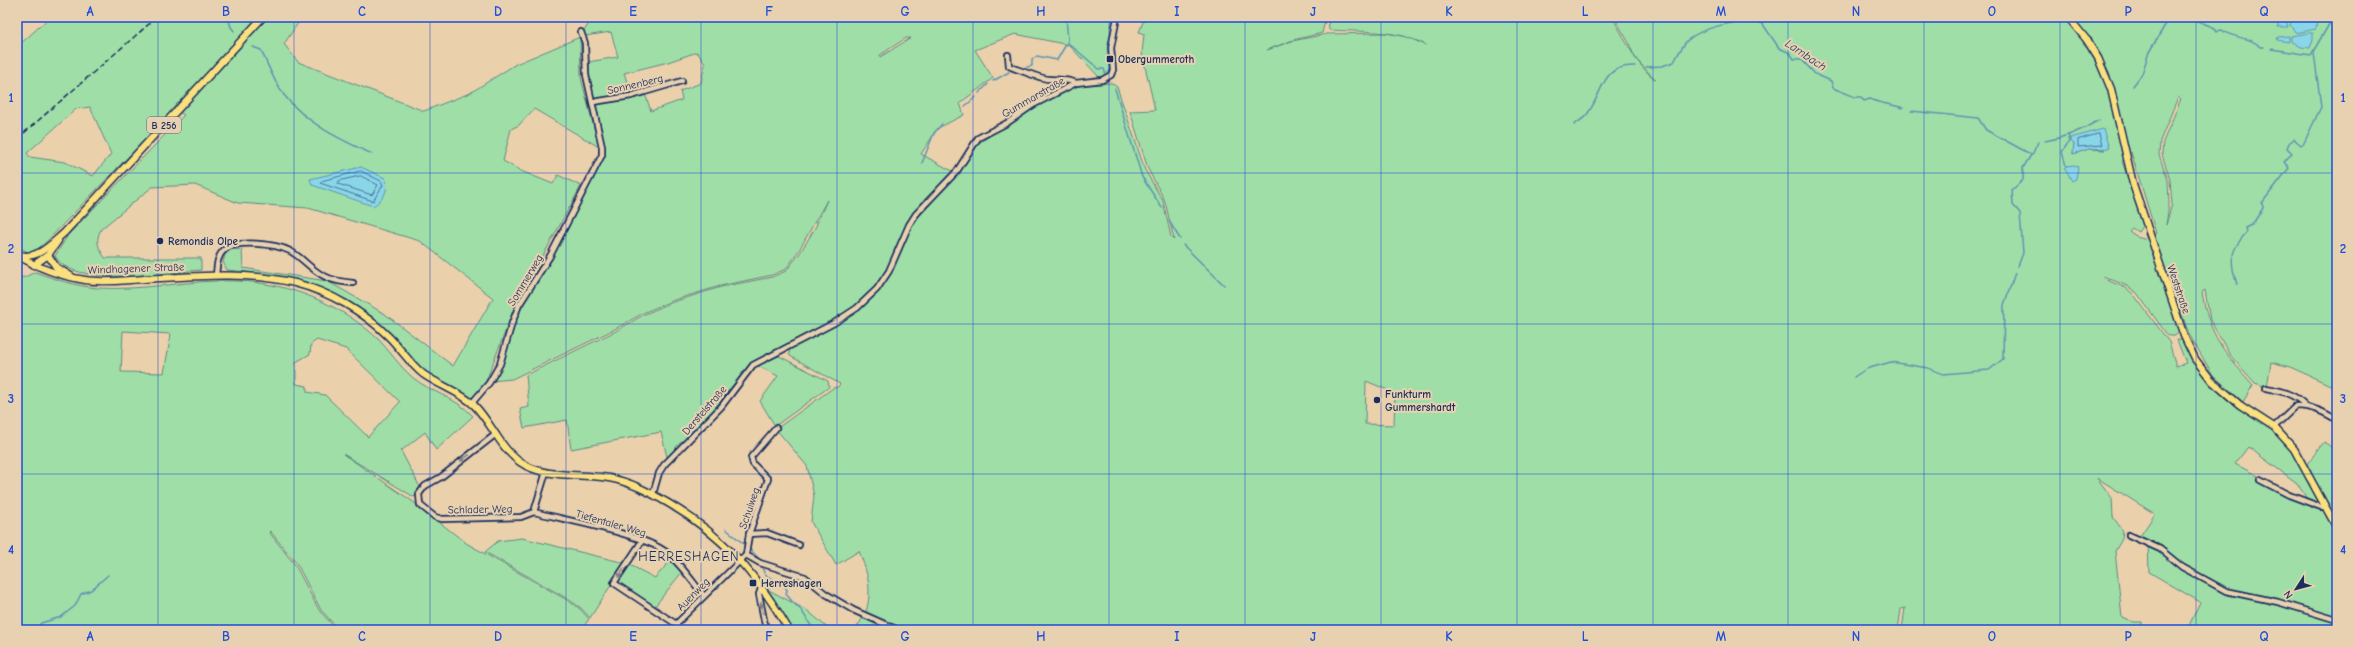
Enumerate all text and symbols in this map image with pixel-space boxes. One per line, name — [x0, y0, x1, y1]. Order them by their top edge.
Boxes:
text: A — [86, 4, 94, 19]
text: B — [222, 4, 230, 19]
text: C — [358, 4, 366, 19]
text: D — [494, 4, 502, 19]
text: E — [629, 4, 637, 19]
text: F — [765, 4, 773, 19]
text: G — [900, 4, 910, 19]
text: H — [1036, 4, 1046, 19]
text: I — [1174, 4, 1180, 19]
text: J — [1310, 4, 1316, 19]
text: K — [1445, 4, 1453, 19]
text: L — [1582, 4, 1589, 19]
text: M — [1716, 4, 1727, 19]
text: N — [1852, 4, 1860, 19]
text: O — [1988, 4, 1996, 19]
text: P — [2124, 4, 2132, 19]
text: Q — [2259, 4, 2269, 19]
water label: Lambach — [1783, 36, 1829, 74]
place label: Obergummeroth — [1118, 53, 1194, 66]
marker: Obergummeroth — [1105, 54, 1115, 64]
street label: Sonnenberg — [606, 72, 664, 97]
street label: Gummarstraße — [999, 74, 1067, 121]
text: 1 — [8, 90, 14, 105]
text: 1 — [2340, 90, 2346, 105]
road number: B 256 — [147, 117, 181, 133]
place label: Remondis Olpe — [168, 235, 239, 248]
marker: Remondis Olpe — [155, 236, 165, 246]
text: 2 — [8, 241, 14, 256]
text: 2 — [2340, 241, 2346, 256]
street label: Sommerweg — [505, 252, 546, 308]
street label: Windhagener Straße — [87, 260, 185, 277]
street label: Weststraße — [2164, 263, 2193, 316]
street label: Derstelstraße — [679, 383, 730, 438]
place label: Funkturm Gummershardt — [1385, 388, 1456, 414]
text: 3 — [8, 391, 14, 406]
text: 3 — [2340, 391, 2346, 406]
marker: Funkturm Gummershardt — [1372, 395, 1382, 405]
one-way arrow — [460, 454, 471, 462]
street label: Schulweg — [736, 486, 763, 531]
street label: Schlader Weg — [447, 502, 513, 517]
street label: Tiefentaler Weg — [574, 507, 648, 540]
text: 4 — [8, 542, 14, 557]
text: 4 — [2340, 542, 2346, 557]
district label: HERRESHAGEN — [638, 549, 740, 564]
one-way arrow — [617, 568, 625, 578]
north arrow — [2276, 569, 2316, 609]
street label: Auenweg — [674, 575, 713, 614]
place label: Herreshagen — [761, 577, 822, 590]
marker: Herreshagen — [748, 578, 758, 588]
text: N — [2281, 588, 2296, 601]
one-way arrow — [758, 602, 764, 614]
text: A — [86, 629, 94, 644]
text: B — [222, 629, 230, 644]
text: C — [358, 629, 366, 644]
text: D — [494, 629, 502, 644]
text: E — [629, 629, 637, 644]
text: F — [765, 629, 773, 644]
text: G — [900, 629, 910, 644]
text: H — [1036, 629, 1046, 644]
text: I — [1174, 629, 1180, 644]
text: J — [1310, 629, 1316, 644]
text: K — [1445, 629, 1453, 644]
text: L — [1582, 629, 1589, 644]
text: M — [1716, 629, 1727, 644]
text: N — [1852, 629, 1860, 644]
text: O — [1988, 629, 1996, 644]
text: P — [2124, 629, 2132, 644]
text: Q — [2259, 629, 2269, 644]

